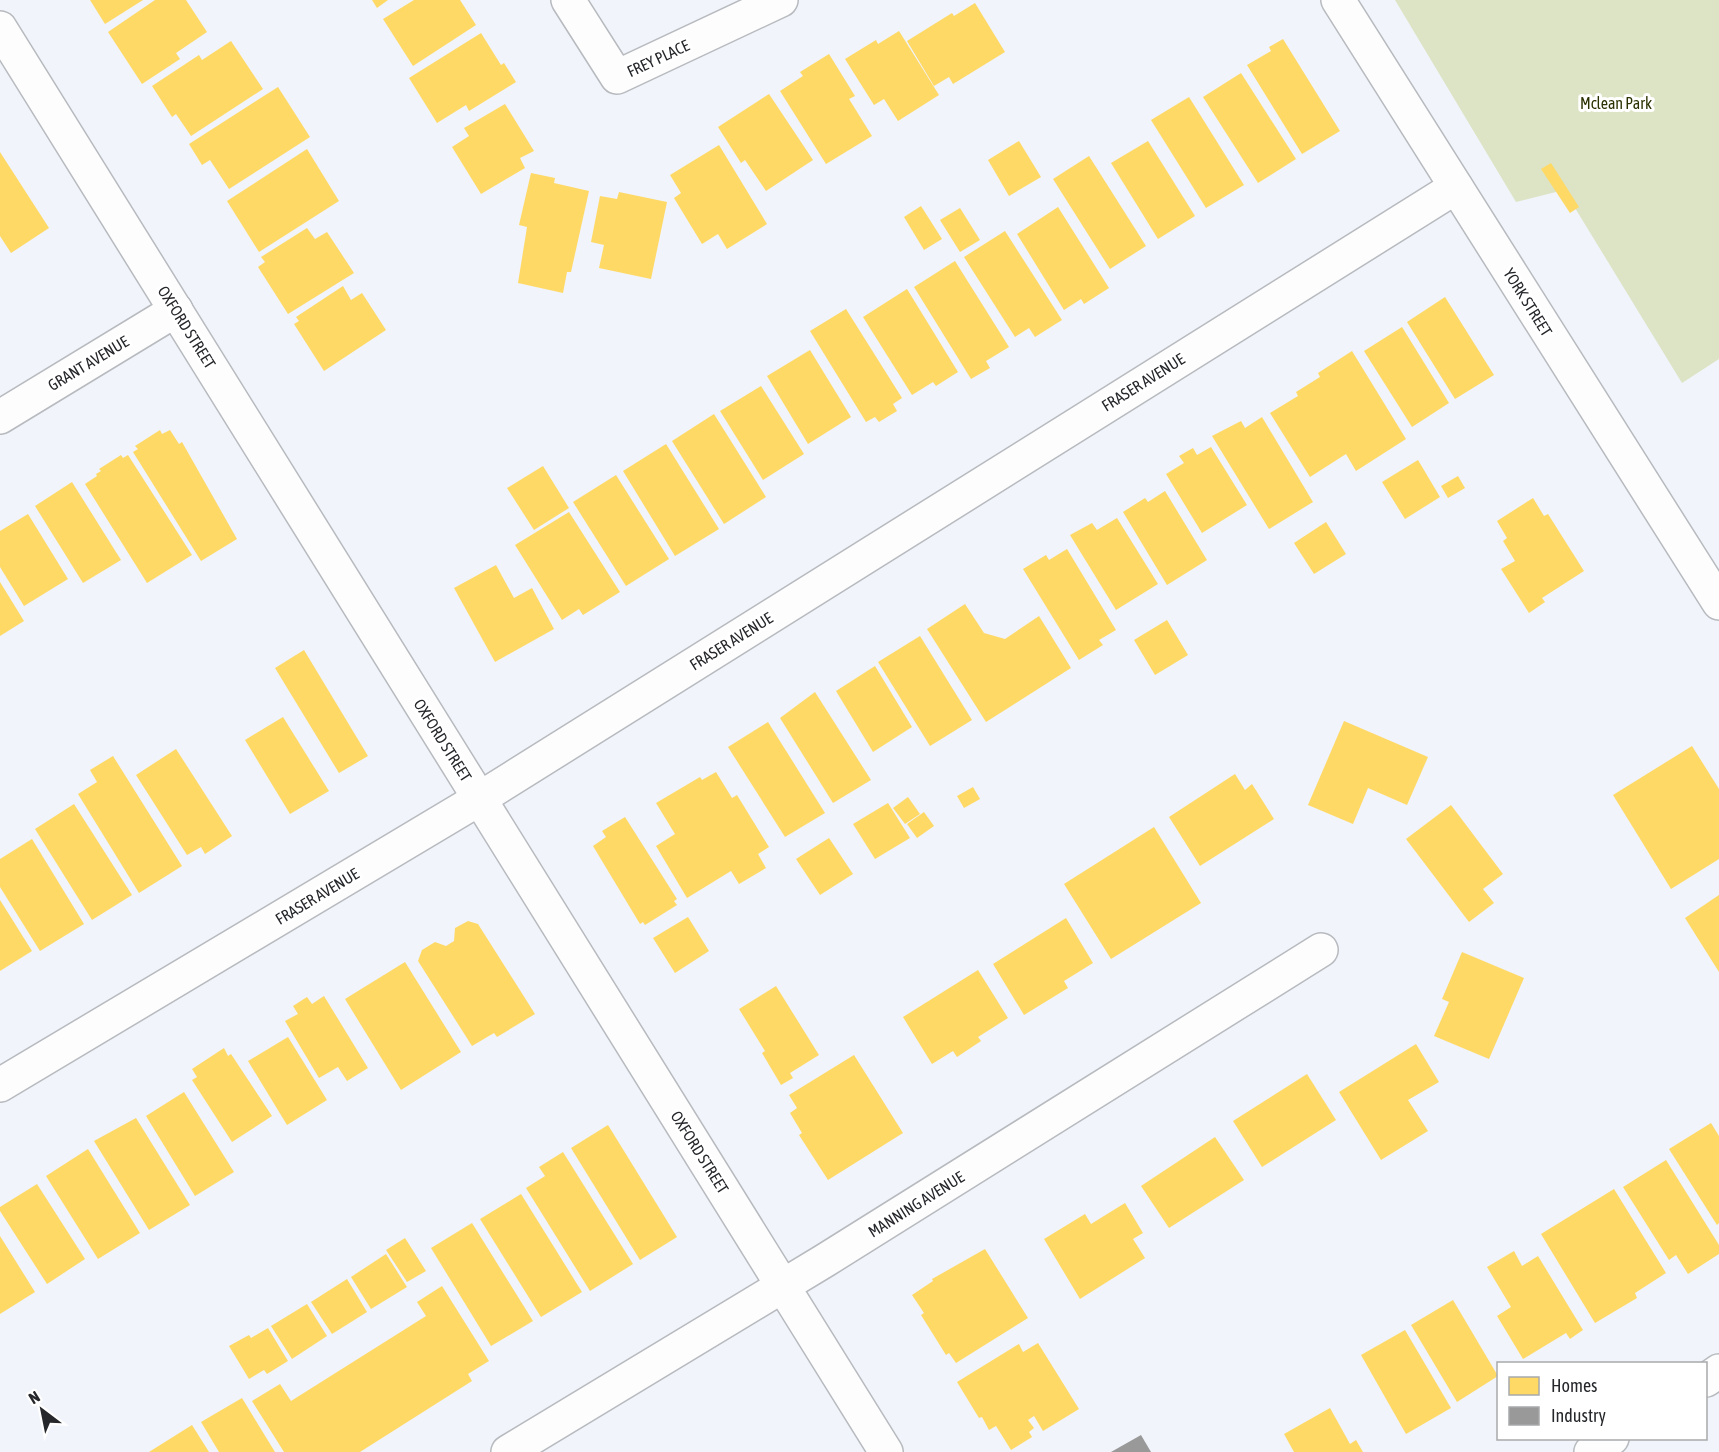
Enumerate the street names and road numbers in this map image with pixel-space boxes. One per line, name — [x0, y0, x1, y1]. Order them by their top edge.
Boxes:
street label: FREY PLACE — [624, 36, 692, 80]
street label: YORK STREET — [1500, 265, 1556, 339]
street label: OXFORD STREET — [155, 283, 219, 371]
street label: GRANT AVENUE — [44, 332, 132, 394]
street label: FRASER AVENUE — [1098, 349, 1188, 415]
street label: FRASER AVENUE — [686, 608, 776, 674]
street label: OXFORD STREET — [411, 696, 475, 784]
street label: FRASER AVENUE — [272, 864, 362, 928]
street label: OXFORD STREET — [668, 1108, 732, 1196]
street label: MANNING AVENUE — [865, 1167, 967, 1241]

